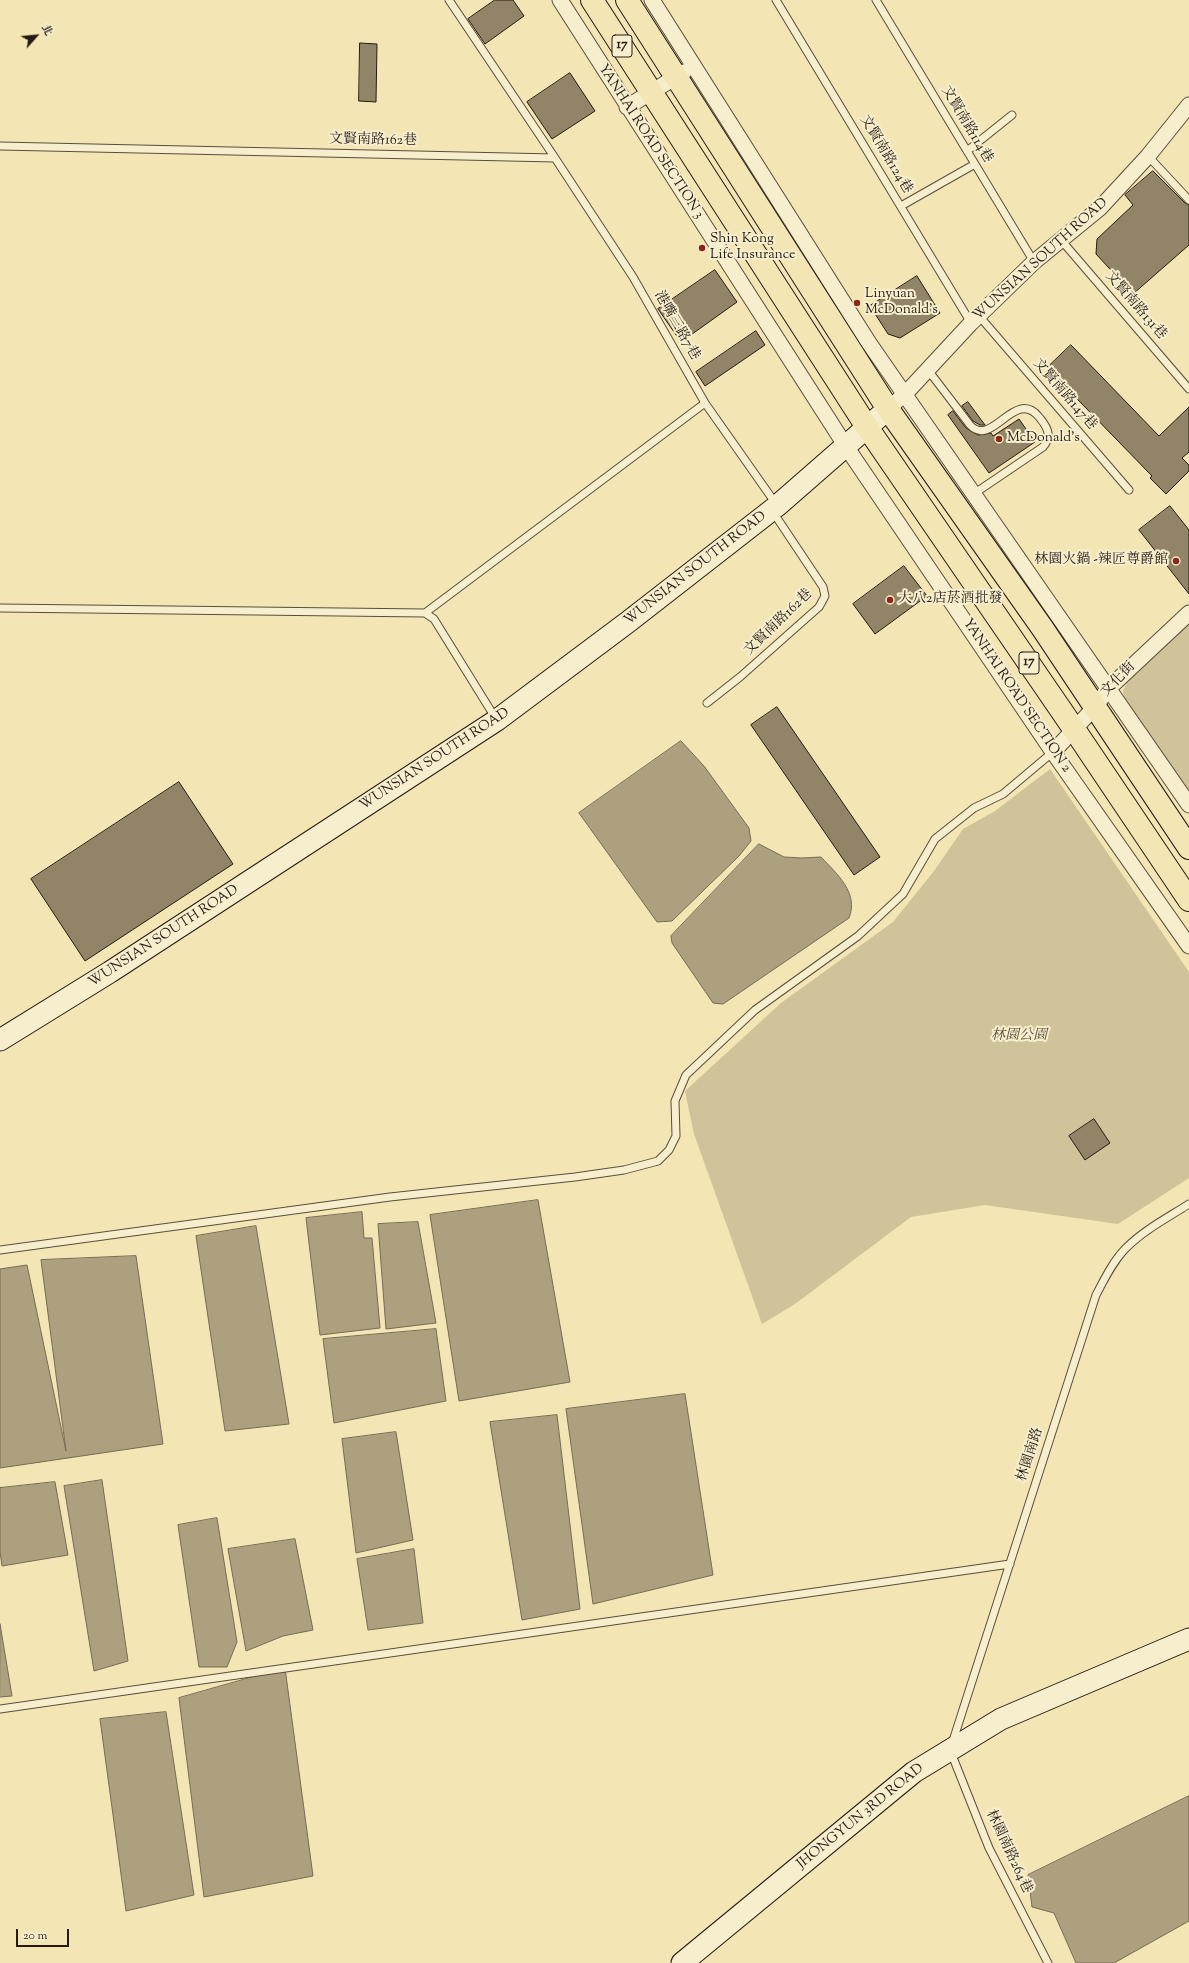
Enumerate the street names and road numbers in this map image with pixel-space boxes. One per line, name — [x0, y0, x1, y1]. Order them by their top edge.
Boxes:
road number: 17 — [612, 35, 632, 57]
street label: YANHAI ROAD SECTION 3 — [594, 62, 706, 222]
street label: 文賢南路114巷 — [937, 84, 995, 166]
street label: 文賢南路124巷 — [855, 113, 915, 197]
street label: 文賢南路162巷 — [329, 132, 417, 150]
street label: WUNSIAN SOUTH ROAD — [970, 195, 1112, 325]
street label: 文賢南路131巷 — [1101, 268, 1169, 344]
street label: 港嘴三路7巷 — [649, 288, 703, 364]
street label: 文賢南路147巷 — [1029, 356, 1099, 434]
street label: WUNSIAN SOUTH ROAD — [622, 508, 770, 630]
street label: 文賢南路162巷 — [741, 586, 817, 660]
street label: YANHAI ROAD SECTION 2 — [958, 616, 1074, 776]
road number: 17 — [1019, 652, 1039, 674]
street label: 文化街 — [1098, 659, 1140, 701]
street label: WUNSIAN SOUTH ROAD — [357, 705, 513, 815]
street label: WUNSIAN SOUTH ROAD — [86, 882, 242, 992]
street label: 林園南路 — [1014, 1426, 1048, 1484]
street label: JHONGYUN 3RD ROAD — [794, 1761, 928, 1873]
street label: 林園南路264巷 — [981, 1808, 1035, 1896]

